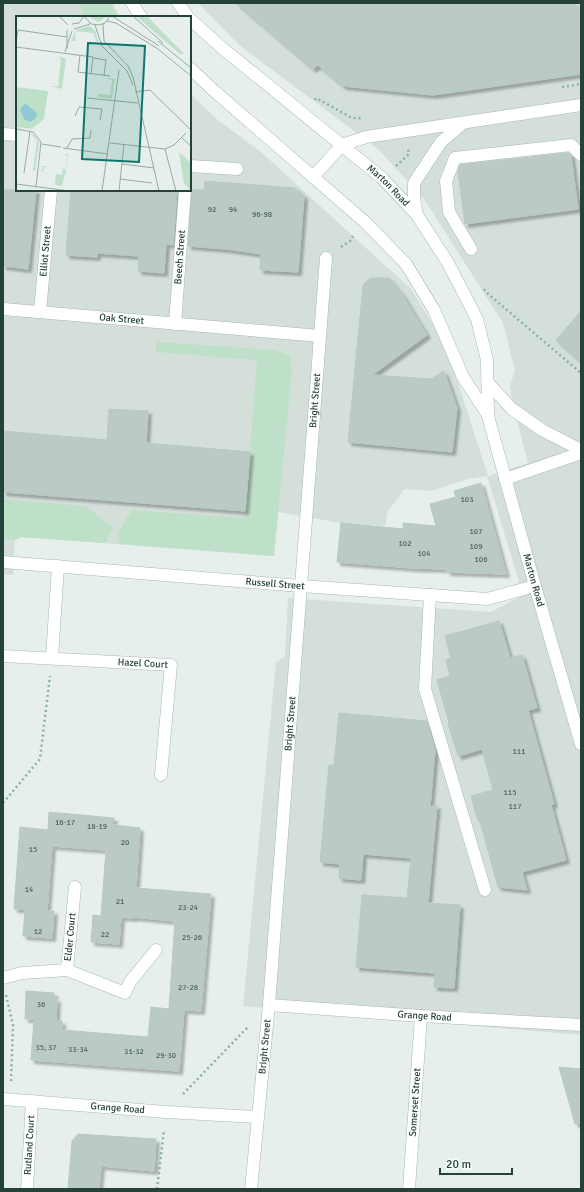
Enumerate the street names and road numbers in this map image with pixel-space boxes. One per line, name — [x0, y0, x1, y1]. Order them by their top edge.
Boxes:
street label: Marton Road — [364, 162, 412, 209]
street label: Elliot Street — [37, 225, 54, 277]
street label: Beech Street — [172, 229, 188, 285]
street label: Oak Street — [99, 311, 145, 327]
street label: Bright Street — [307, 372, 323, 429]
street label: Marton Road — [520, 552, 547, 608]
street label: Russell Street — [245, 576, 306, 592]
street label: Hazel Court — [117, 656, 169, 671]
street label: Bright Street — [282, 695, 299, 752]
street label: Elder Court — [62, 912, 79, 962]
street label: Grange Road — [397, 1008, 452, 1024]
street label: Bright Street — [256, 1018, 274, 1075]
street label: Somerset Street — [407, 1067, 423, 1137]
street label: Grange Road — [90, 1100, 145, 1116]
street label: Rutland Court — [22, 1114, 37, 1175]

